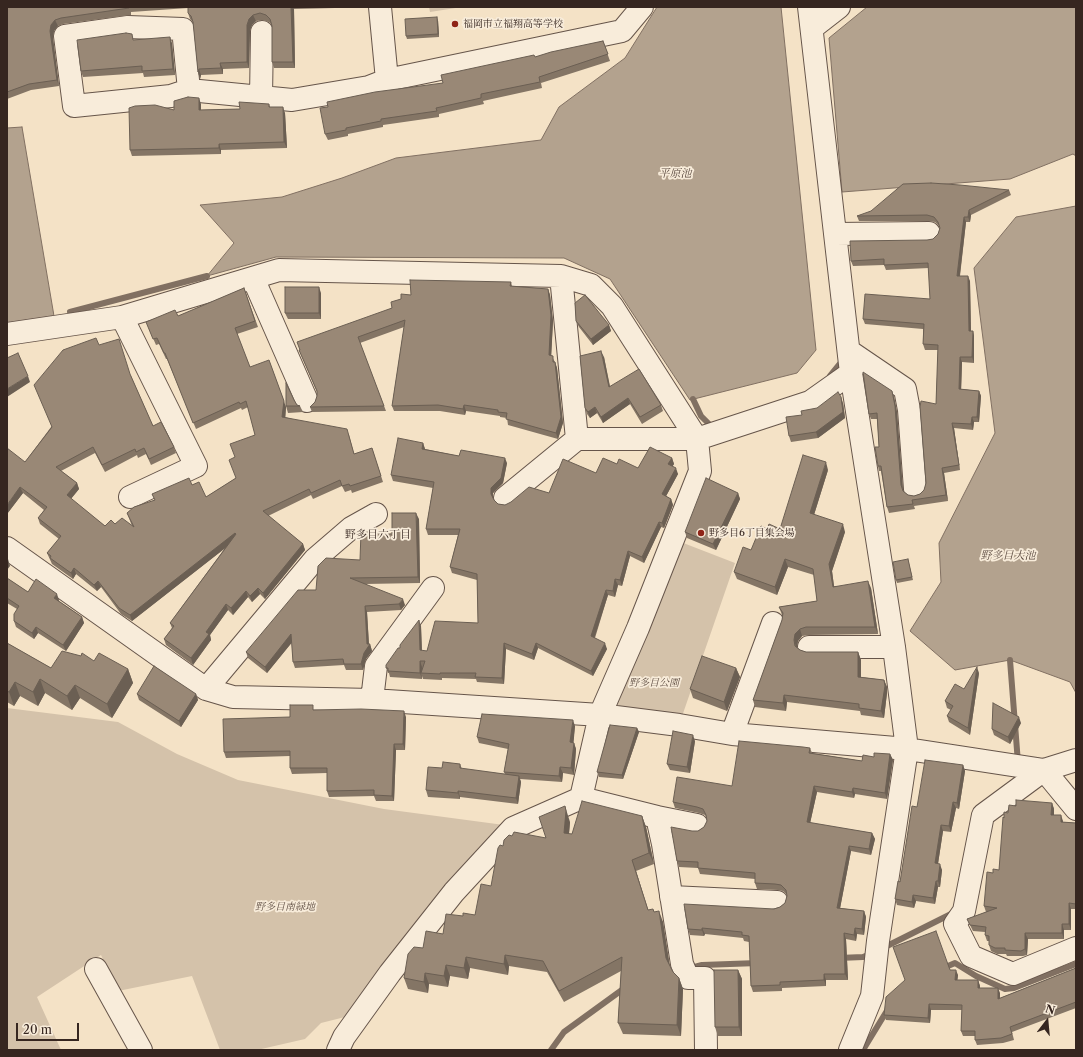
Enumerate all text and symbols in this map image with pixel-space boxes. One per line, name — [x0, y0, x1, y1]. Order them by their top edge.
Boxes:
place label: 福岡市立福翔高等学校 — [463, 18, 563, 30]
marker: 福岡市立福翔高等学校 — [450, 19, 460, 29]
water label: 平原池 — [659, 167, 691, 181]
place label: 野多目6丁目集会場 — [709, 527, 795, 539]
district label: 野多目六丁目 — [345, 528, 411, 542]
marker: 野多目6丁目集会場 — [696, 528, 706, 538]
water label: 野多目大池 — [981, 549, 1035, 563]
park label: 野多目公園 — [629, 677, 679, 689]
park label: 野多目南緑地 — [255, 901, 315, 913]
north arrow — [1027, 1001, 1067, 1041]
text: N — [1044, 1001, 1057, 1018]
scale bar — [18, 1015, 81, 1041]
text: 20 m — [23, 1022, 52, 1037]

